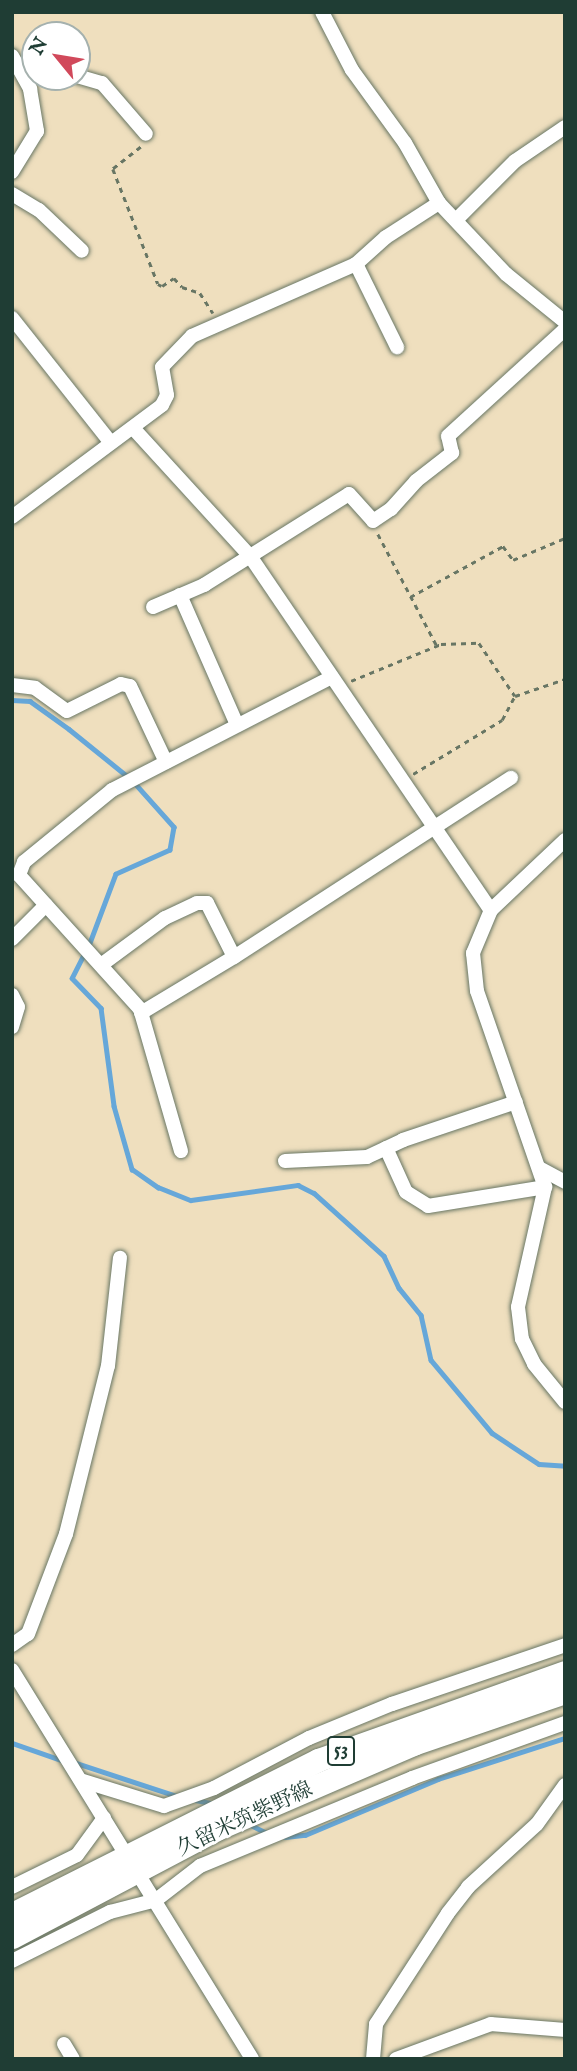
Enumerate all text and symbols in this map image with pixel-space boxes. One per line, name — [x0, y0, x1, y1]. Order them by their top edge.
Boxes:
north arrow — [21, 21, 91, 91]
text: N — [25, 33, 54, 60]
road number: 53 — [327, 1736, 355, 1766]
street label: 久留米筑紫野線 — [173, 1778, 317, 1862]

